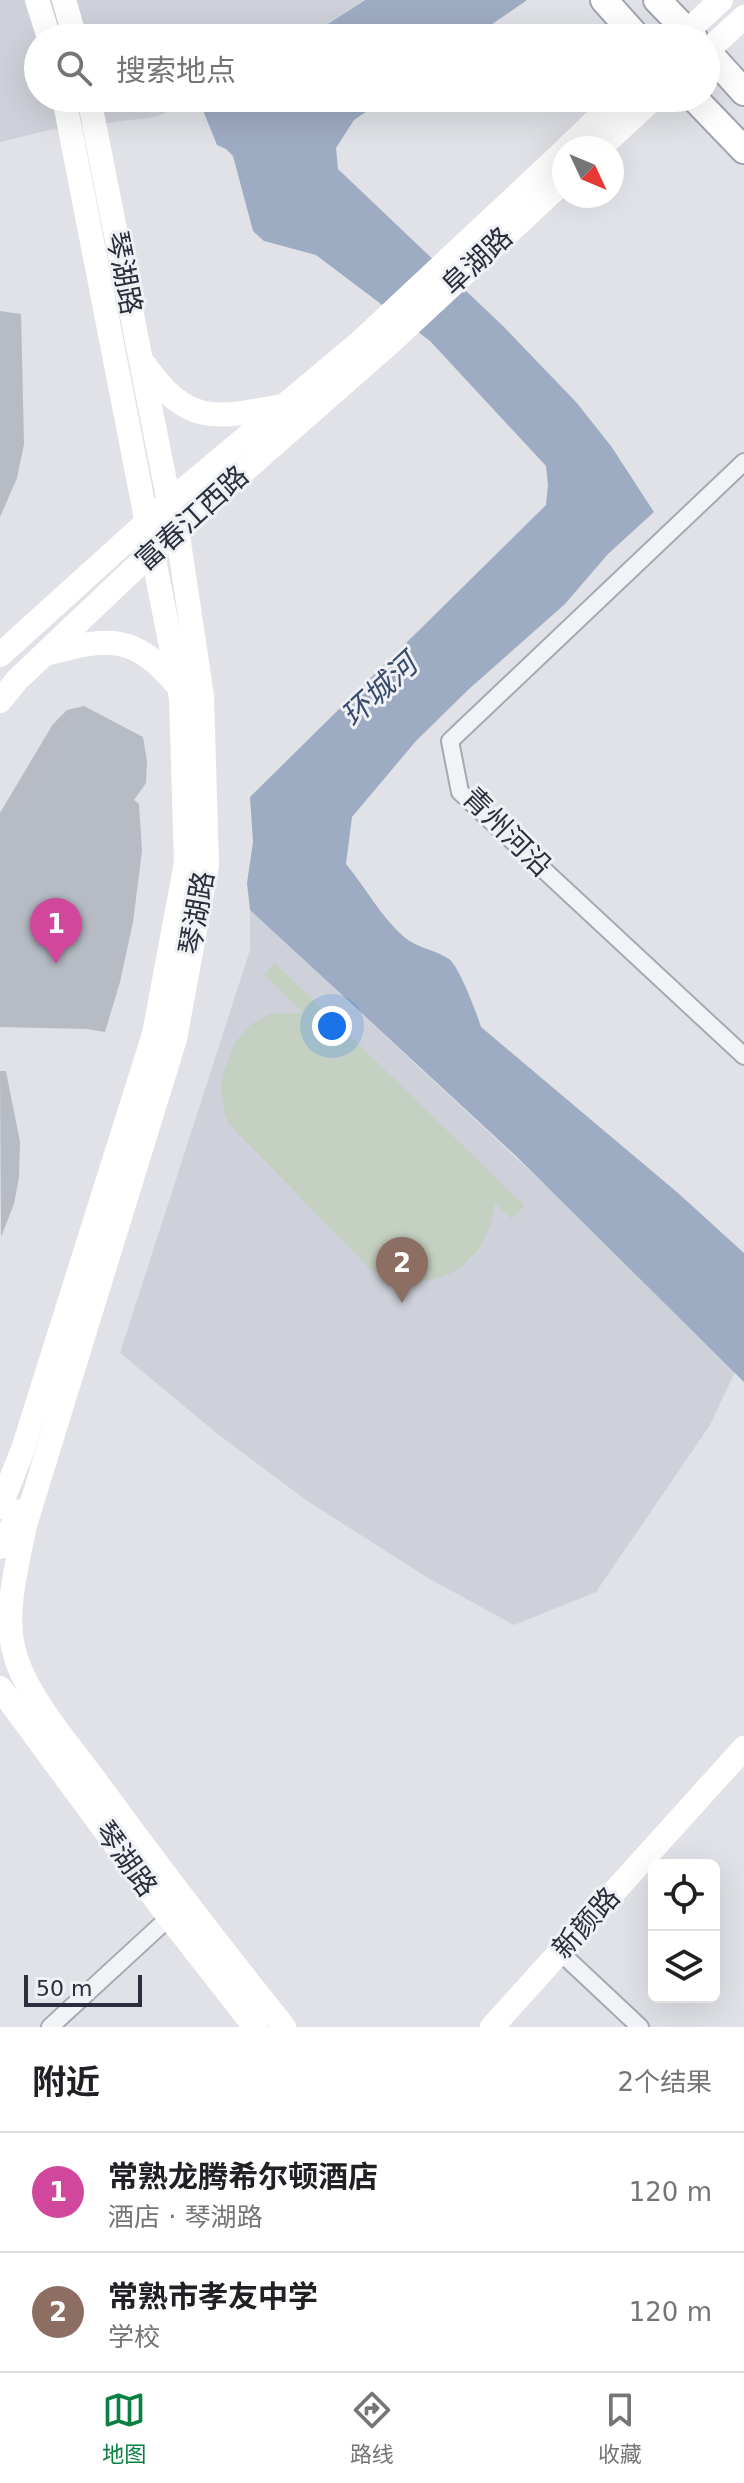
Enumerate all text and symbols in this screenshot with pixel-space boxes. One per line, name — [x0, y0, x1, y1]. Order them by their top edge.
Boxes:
search box — [24, 24, 720, 112]
icon: search — [52, 46, 96, 90]
text: 搜索地点 — [116, 53, 236, 88]
north arrow — [552, 136, 624, 208]
street label: 阜湖路 — [435, 220, 519, 302]
street label: 琴湖路 — [100, 229, 148, 317]
street label: 富春江西路 — [129, 459, 255, 577]
water label: 环城河 — [334, 643, 428, 733]
street label: 青州河沿 — [456, 781, 558, 883]
street label: 琴湖路 — [173, 869, 221, 957]
pin: 1 — [30, 898, 82, 964]
your location — [312, 1006, 352, 1046]
pin: 2 — [376, 1237, 428, 1303]
street label: 琴湖路 — [88, 1815, 164, 1903]
map controls — [648, 1859, 720, 2003]
button: locate — [648, 1859, 720, 1931]
street label: 新颜路 — [546, 1881, 626, 1965]
button: layers — [648, 1931, 720, 2003]
scale bar — [24, 1971, 142, 2007]
text: 50 m — [36, 1976, 92, 2001]
text: 附近 — [32, 2062, 100, 2102]
text: 2个结果 — [617, 2067, 712, 2097]
text: 常熟龙腾希尔顿酒店 — [108, 2159, 378, 2194]
text: 1 — [49, 2177, 67, 2207]
text: 120 m — [629, 2177, 712, 2207]
text: 酒店 · 琴湖路 — [108, 2202, 263, 2232]
text: 常熟市孝友中学 — [108, 2279, 318, 2314]
text: 2 — [49, 2297, 67, 2327]
text: 120 m — [629, 2297, 712, 2327]
text: 学校 — [108, 2322, 160, 2352]
tab: 地图 — [102, 2388, 146, 2468]
tab: 路线 — [350, 2388, 394, 2468]
tab: 收藏 — [598, 2388, 642, 2468]

